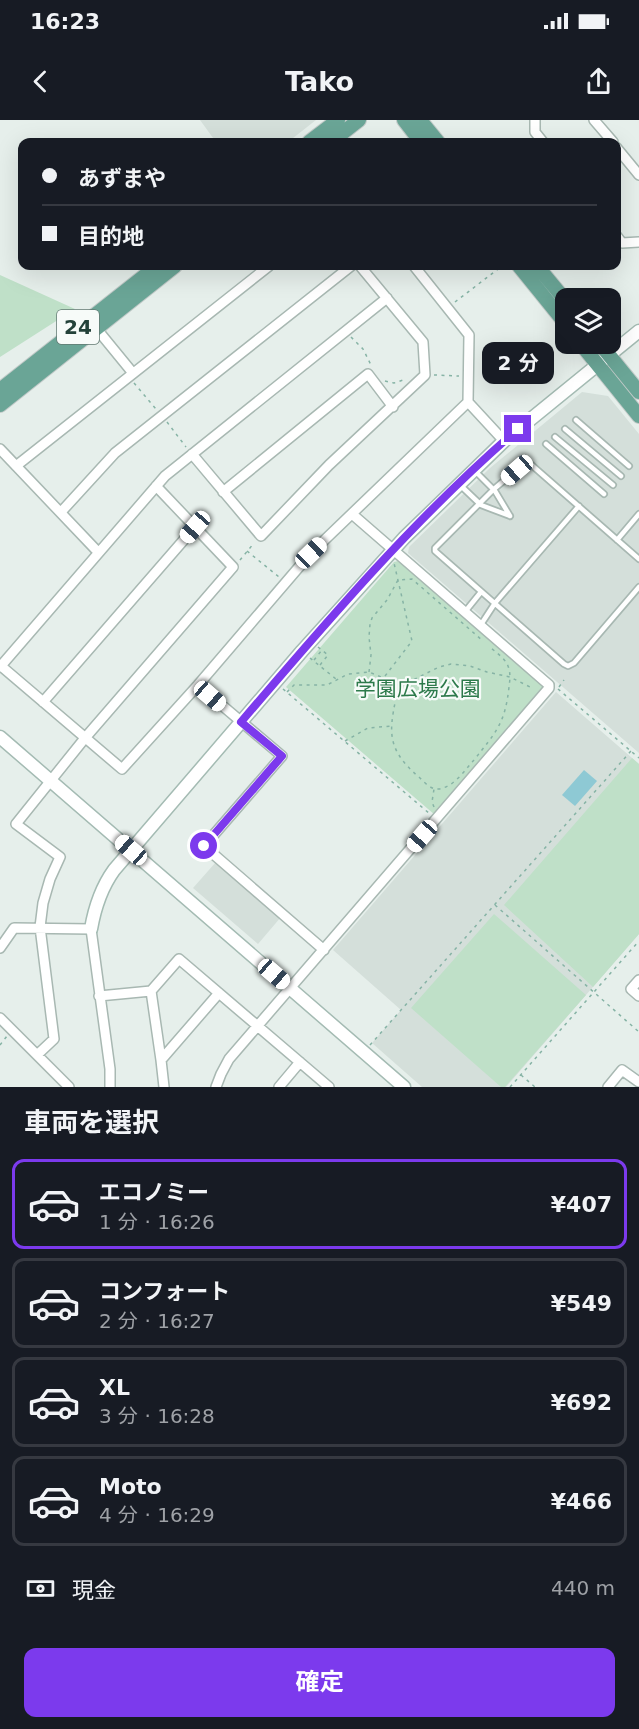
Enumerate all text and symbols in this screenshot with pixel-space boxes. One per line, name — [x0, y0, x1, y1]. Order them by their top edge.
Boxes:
text: 16:23 — [30, 9, 100, 34]
icon: back — [24, 65, 57, 98]
icon: share — [582, 65, 615, 98]
text: Tako — [285, 66, 354, 97]
text: あずまや — [78, 166, 166, 191]
text: 目的地 — [78, 224, 144, 249]
map controls — [555, 288, 621, 354]
button: layers — [555, 288, 621, 354]
road number: 24 — [57, 310, 99, 344]
callout: 2 分 — [482, 342, 554, 384]
text: 2 分 — [498, 351, 538, 375]
route end — [504, 415, 531, 442]
car — [498, 451, 536, 489]
car — [176, 508, 214, 546]
car — [292, 534, 330, 572]
car — [191, 677, 229, 715]
park label: 学園広場公園 — [355, 677, 481, 701]
car — [403, 817, 441, 855]
car — [112, 831, 150, 869]
route start — [190, 832, 217, 859]
car — [255, 955, 293, 993]
text: 車両を選択 — [24, 1107, 159, 1138]
icon: car — [27, 1177, 81, 1231]
text: エコノミー — [99, 1180, 209, 1205]
text: ¥407 — [551, 1192, 612, 1217]
text: 1 分 · 16:26 — [99, 1210, 215, 1234]
icon: car — [27, 1276, 81, 1330]
text: コンフォート — [99, 1279, 230, 1304]
text: ¥549 — [551, 1291, 612, 1316]
text: 2 分 · 16:27 — [99, 1309, 215, 1333]
icon: car — [27, 1375, 81, 1429]
text: XL — [99, 1375, 130, 1400]
text: ¥692 — [551, 1390, 612, 1415]
text: 3 分 · 16:28 — [99, 1404, 215, 1428]
icon: car — [27, 1474, 81, 1528]
text: Moto — [99, 1474, 162, 1499]
text: ¥466 — [551, 1489, 612, 1514]
text: 4 分 · 16:29 — [99, 1503, 215, 1527]
icon: cash — [24, 1572, 57, 1605]
text: 440 m — [551, 1576, 615, 1600]
text: 現金 — [72, 1578, 116, 1603]
button: 確定 — [24, 1648, 615, 1717]

